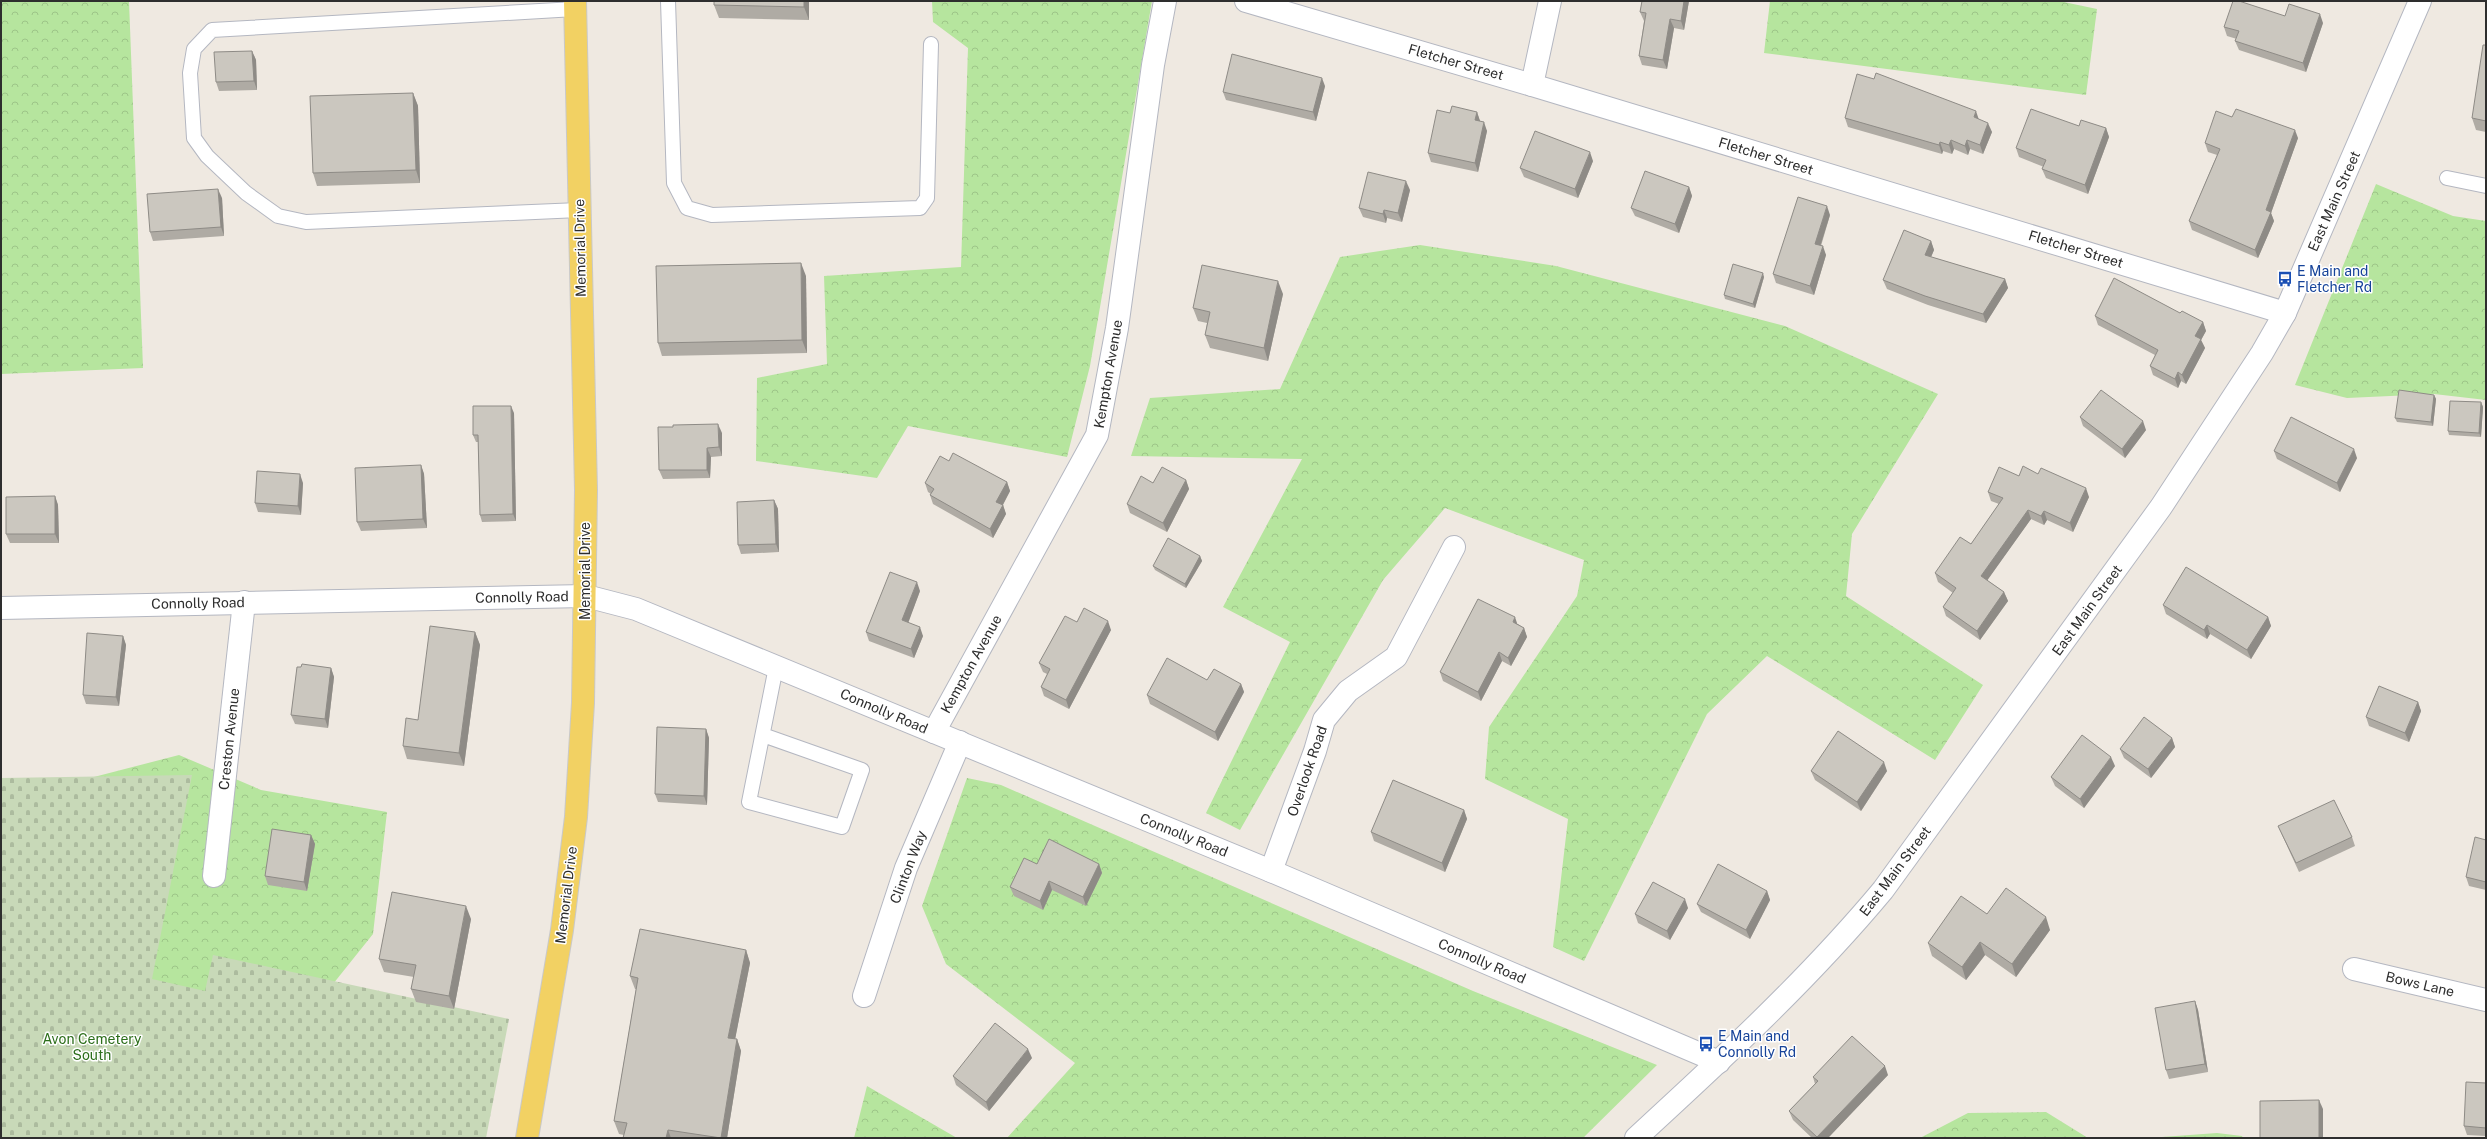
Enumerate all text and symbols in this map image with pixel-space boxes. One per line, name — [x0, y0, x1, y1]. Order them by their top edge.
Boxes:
street label: Fletcher Street — [1407, 41, 1505, 83]
street label: Fletcher Street — [1717, 134, 1815, 178]
street label: East Main Street — [2305, 148, 2363, 254]
street label: Memorial Drive — [571, 199, 589, 297]
street label: Fletcher Street — [2027, 227, 2125, 271]
place label: E Main and Fletcher Rd — [2297, 263, 2372, 295]
bus stop icon: E Main and Fletcher Rd — [2276, 270, 2294, 288]
street label: Kempton Avenue — [1091, 318, 1125, 430]
street label: Memorial Drive — [577, 522, 593, 620]
street label: East Main Street — [2049, 562, 2125, 658]
street label: Connolly Road — [475, 588, 569, 606]
street label: Connolly Road — [151, 594, 245, 612]
street label: Kempton Avenue — [937, 612, 1005, 716]
street label: Connolly Road — [838, 685, 930, 737]
street label: Creston Avenue — [216, 687, 242, 791]
street label: Overlook Road — [1284, 724, 1330, 818]
street label: Connolly Road — [1138, 810, 1230, 860]
street label: East Main Street — [1856, 823, 1934, 919]
street label: Clinton Way — [887, 828, 929, 906]
street label: Memorial Drive — [552, 845, 580, 945]
street label: Connolly Road — [1436, 935, 1528, 987]
street label: Bows Lane — [2384, 968, 2456, 1000]
place label: E Main and Connolly Rd — [1718, 1028, 1796, 1060]
park label: Avon Cemetery South — [42, 1031, 142, 1063]
bus stop icon: E Main and Connolly Rd — [1697, 1035, 1715, 1053]

